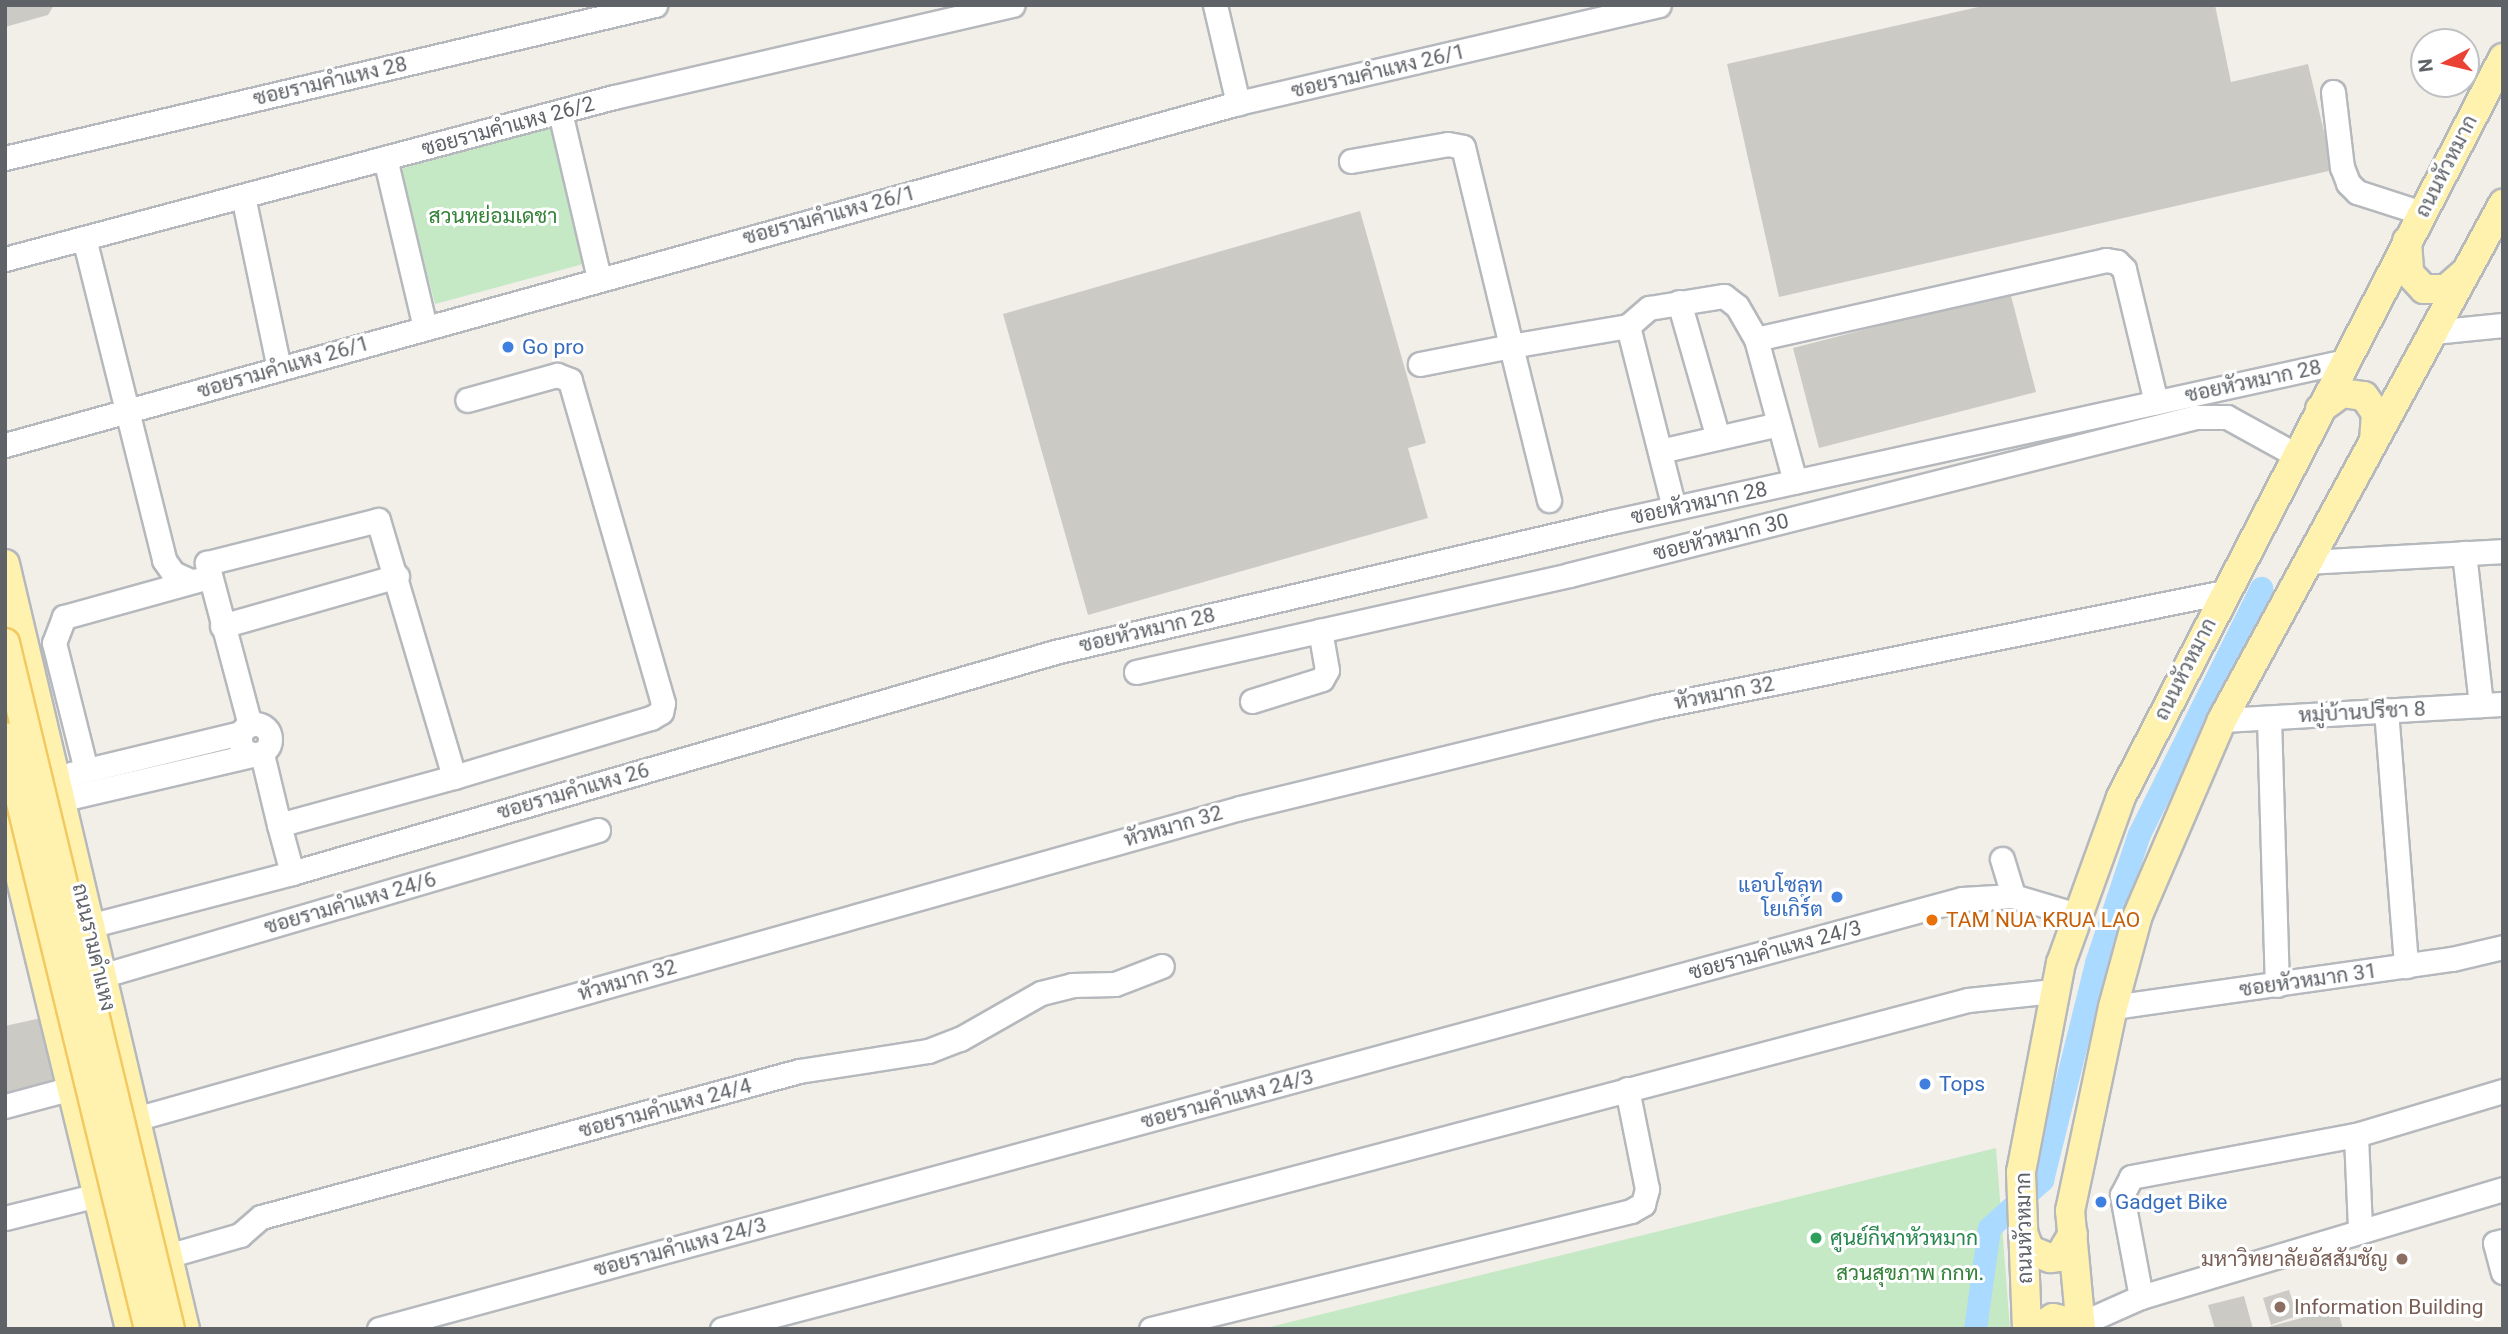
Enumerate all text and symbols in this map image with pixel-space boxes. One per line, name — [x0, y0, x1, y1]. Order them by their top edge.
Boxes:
north arrow — [2410, 28, 2480, 98]
street label: ซอยรามคำแหง 26/1 — [1289, 39, 1467, 103]
street label: ซอยรามคำแหง 28 — [251, 51, 409, 111]
text: N — [2413, 57, 2438, 73]
street label: ซอยรามคำแหง 26/2 — [419, 91, 597, 161]
street label: ถนนหัวหมาก — [2409, 111, 2483, 221]
street label: ซอยรามคำแหง 26/1 — [740, 180, 918, 250]
park label: สวนหย่อมเดชา — [429, 203, 557, 229]
street label: ซอยรามคำแหง 26/1 — [194, 330, 372, 404]
place label: Go pro — [522, 334, 584, 360]
marker: Go pro — [500, 339, 516, 355]
street label: ซอยหัวหมาก 28 — [2183, 354, 2323, 408]
street label: ซอยหัวหมาก 28 — [1629, 476, 1769, 530]
street label: ซอยหัวหมาก 30 — [1651, 508, 1791, 566]
street label: ซอยหัวหมาก 28 — [1077, 602, 1217, 658]
street label: ถนนหัวหมาก — [2148, 614, 2222, 724]
street label: หัวหมาก 32 — [1672, 671, 1776, 715]
street label: หมู่บ้านปรีชา 8 — [2298, 696, 2426, 728]
street label: ซอยรามคำแหง 26 — [494, 757, 652, 825]
street label: หัวหมาก 32 — [1121, 800, 1225, 852]
street label: ซอยรามคำแหง 24/6 — [261, 866, 439, 940]
place label: แอบโซลูท โยเกิร์ต — [1738, 872, 1823, 922]
street label: ถนนรามคำแหง — [67, 881, 121, 1013]
marker: แอบโซลูท โยเกิร์ต — [1829, 889, 1845, 905]
place label: TAM NUA KRUA LAO — [1946, 907, 2140, 933]
marker: TAM NUA KRUA LAO — [1924, 912, 1940, 928]
street label: ซอยรามคำแหง 24/3 — [1686, 915, 1864, 985]
street label: หัวหมาก 32 — [575, 954, 679, 1006]
street label: ซอยหัวหมาก 31 — [2238, 958, 2378, 1002]
street label: ซอยรามคำแหง 24/3 — [1138, 1064, 1316, 1134]
place label: Tops — [1939, 1071, 1985, 1097]
street label: ซอยรามคำแหง 24/4 — [576, 1073, 754, 1143]
marker: Tops — [1917, 1076, 1933, 1092]
street label: ถนนหัวหมาก — [2010, 1172, 2038, 1284]
place label: Gadget Bike — [2115, 1189, 2227, 1215]
marker: Gadget Bike — [2093, 1194, 2109, 1210]
street label: ซอยรามคำแหง 24/3 — [591, 1212, 769, 1282]
place label: ศูนย์กีฬาหัวหมาก — [1830, 1225, 1978, 1251]
marker: ศูนย์กีฬาหัวหมาก — [1808, 1230, 1824, 1246]
place label: มหาวิทยาลัยอัสสัมชัญ — [2201, 1246, 2388, 1272]
marker: มหาวิทยาลัยอัสสัมชัญ — [2394, 1251, 2410, 1267]
park label: สวนสุขภาพ กกท. — [1836, 1260, 1984, 1286]
place label: Information Building — [2294, 1294, 2484, 1320]
marker: Information Building — [2272, 1299, 2288, 1315]

